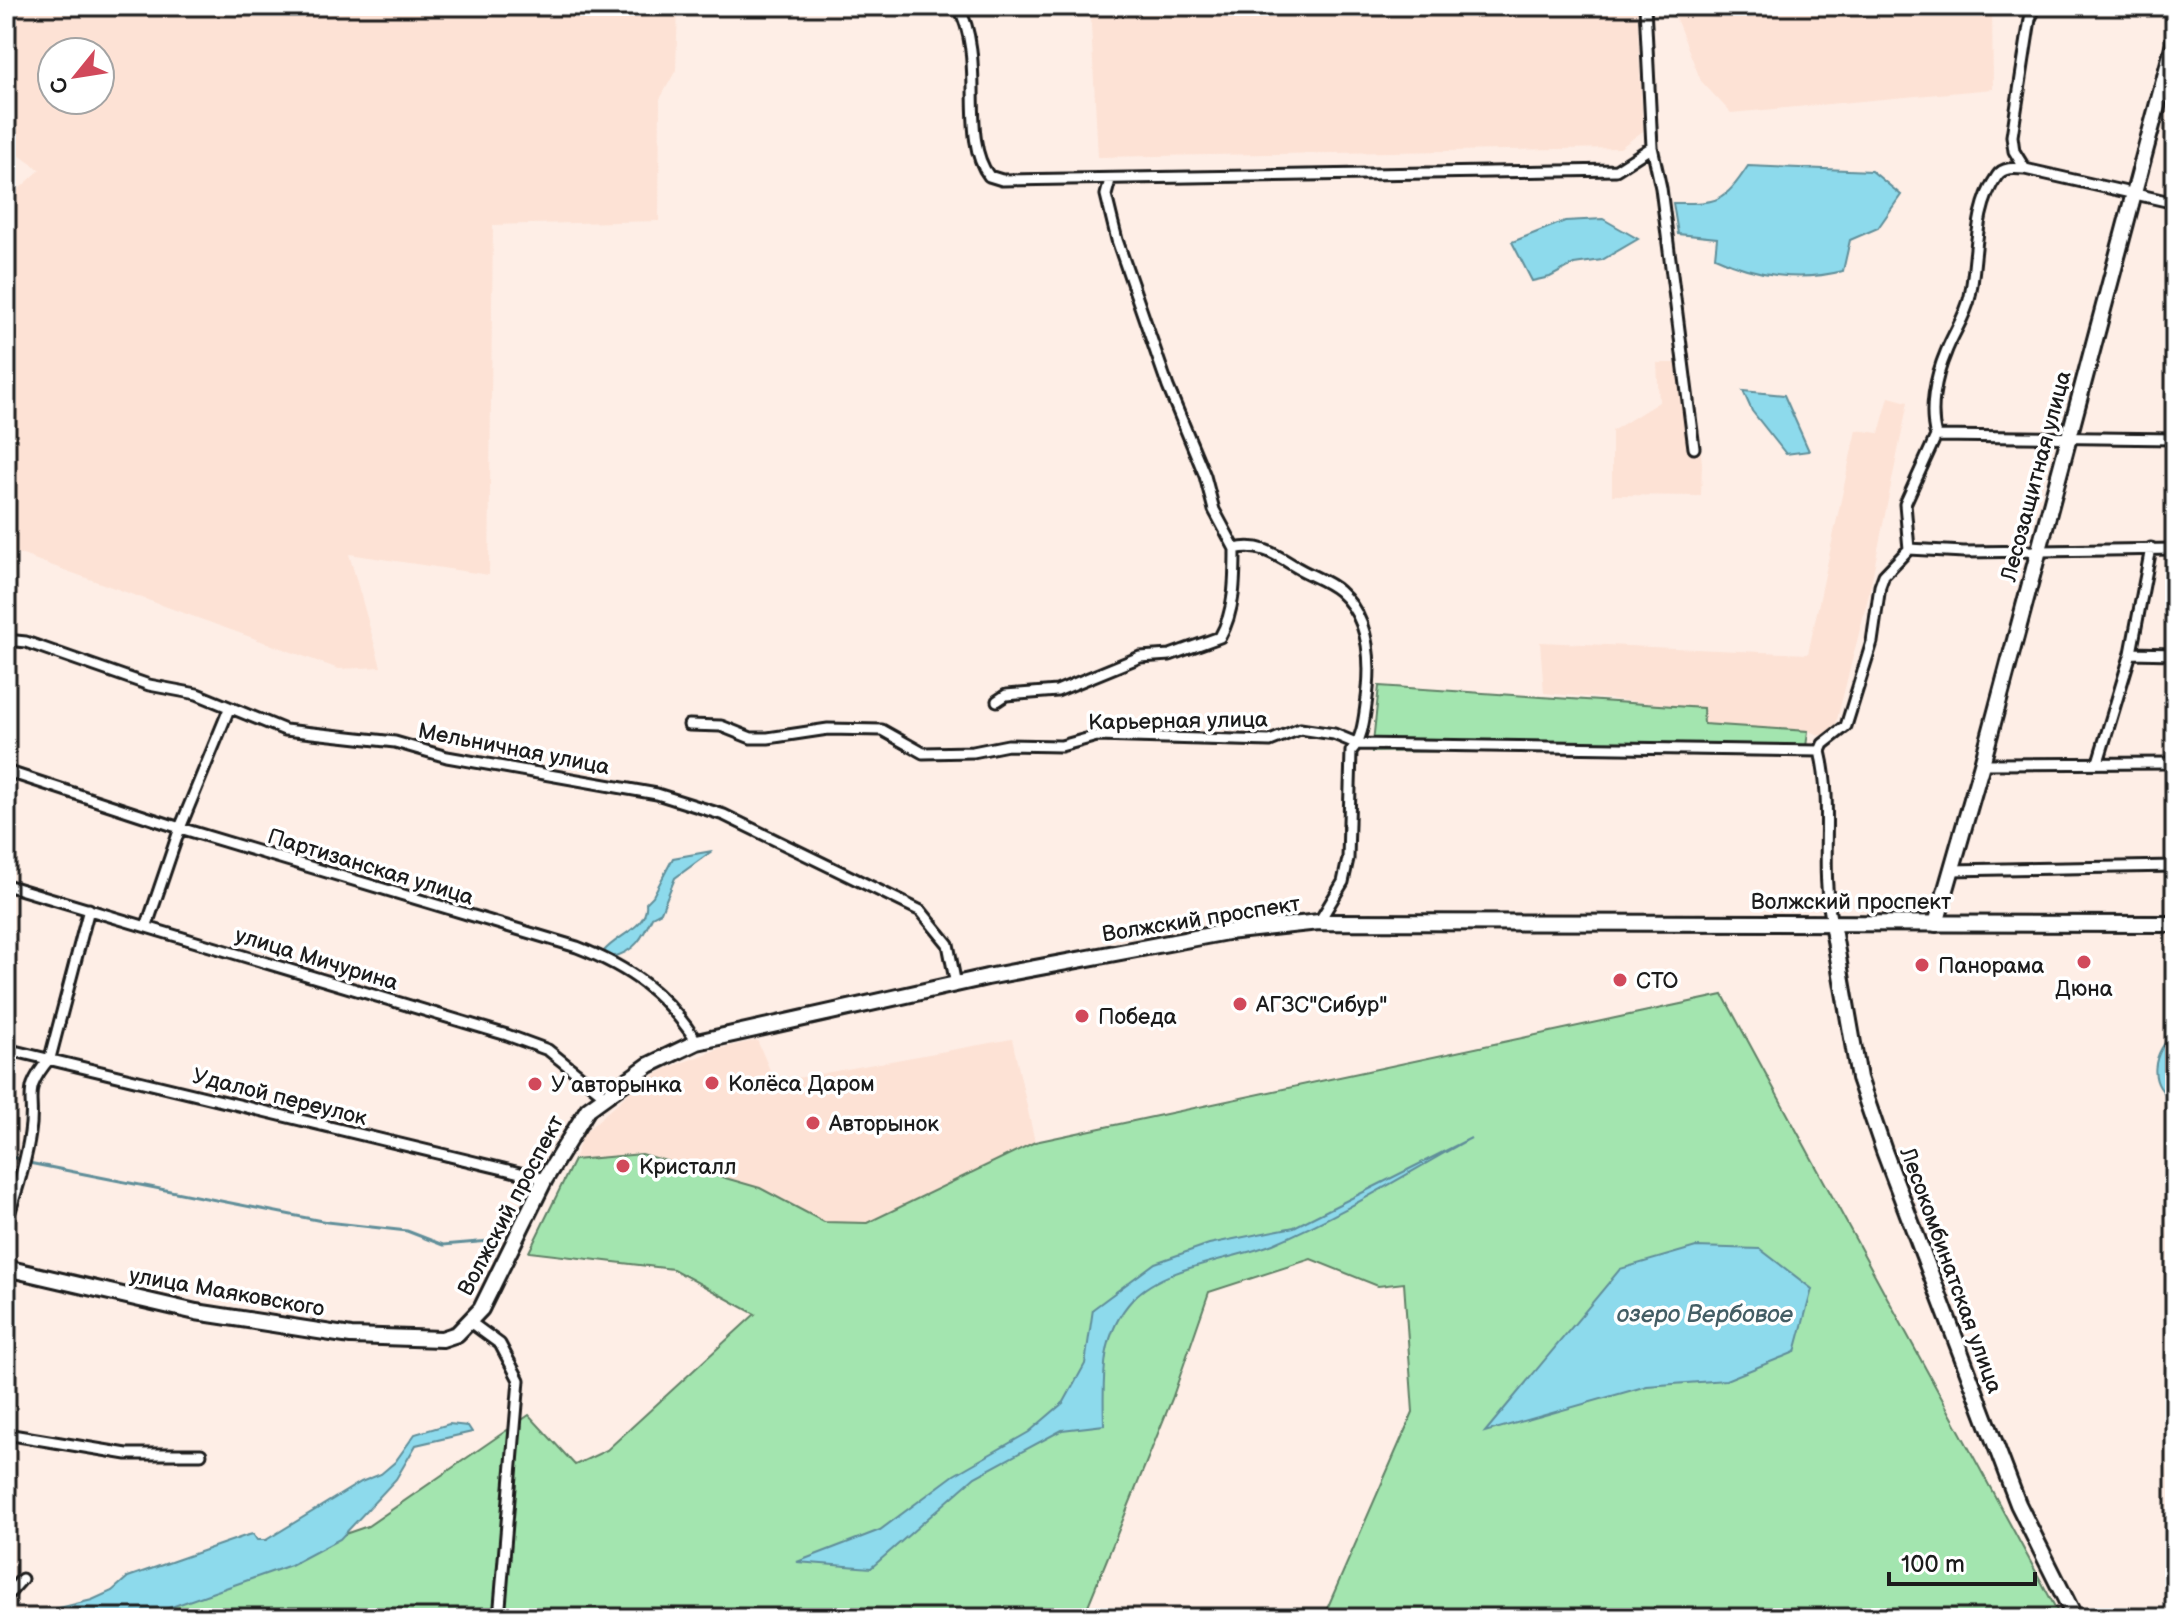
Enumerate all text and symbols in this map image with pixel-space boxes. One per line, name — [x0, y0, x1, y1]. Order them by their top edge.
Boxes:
north arrow — [36, 36, 116, 116]
text: С — [44, 72, 75, 99]
street label: Лесозащитная улица — [1995, 368, 2078, 586]
street label: Карьерная улица — [1088, 706, 1268, 737]
street label: Мельничная улица — [416, 718, 612, 781]
street label: Партизанская улица — [264, 823, 477, 912]
street label: Волжский проспект — [1751, 889, 1952, 916]
street label: Волжский проспект — [1100, 890, 1303, 948]
street label: улица Мичурина — [232, 922, 401, 997]
place label: Панорама — [1938, 953, 2044, 980]
marker: Дюна — [2075, 953, 2093, 971]
marker: Панорама — [1913, 956, 1931, 974]
place label: СТО — [1636, 968, 1679, 995]
marker: СТО — [1611, 971, 1629, 989]
place label: Дюна — [2055, 976, 2113, 1003]
place label: АГЗС"Сибур" — [1255, 992, 1387, 1019]
marker: АГЗС"Сибур" — [1231, 995, 1249, 1013]
place label: Победа — [1098, 1004, 1177, 1031]
marker: Победа — [1073, 1007, 1091, 1025]
street label: Удалой переулок — [190, 1063, 370, 1132]
place label: Колёса Даром — [728, 1071, 875, 1098]
place label: У авторынка — [551, 1072, 682, 1099]
marker: Колёса Даром — [703, 1074, 721, 1092]
marker: У авторынка — [526, 1075, 544, 1093]
street label: Волжский проспект — [452, 1110, 571, 1300]
place label: Авторынок — [828, 1111, 939, 1138]
marker: Авторынок — [804, 1114, 822, 1132]
street label: Лесокомбинатская улица — [1893, 1143, 2008, 1397]
place label: Кристалл — [639, 1154, 736, 1181]
marker: Кристалл — [614, 1157, 632, 1175]
street label: улица Маяковского — [127, 1262, 327, 1323]
water label: озеро Вербовое — [1617, 1300, 1794, 1329]
scale bar — [1889, 1536, 2035, 1586]
text: 100 m — [1901, 1550, 1965, 1579]

